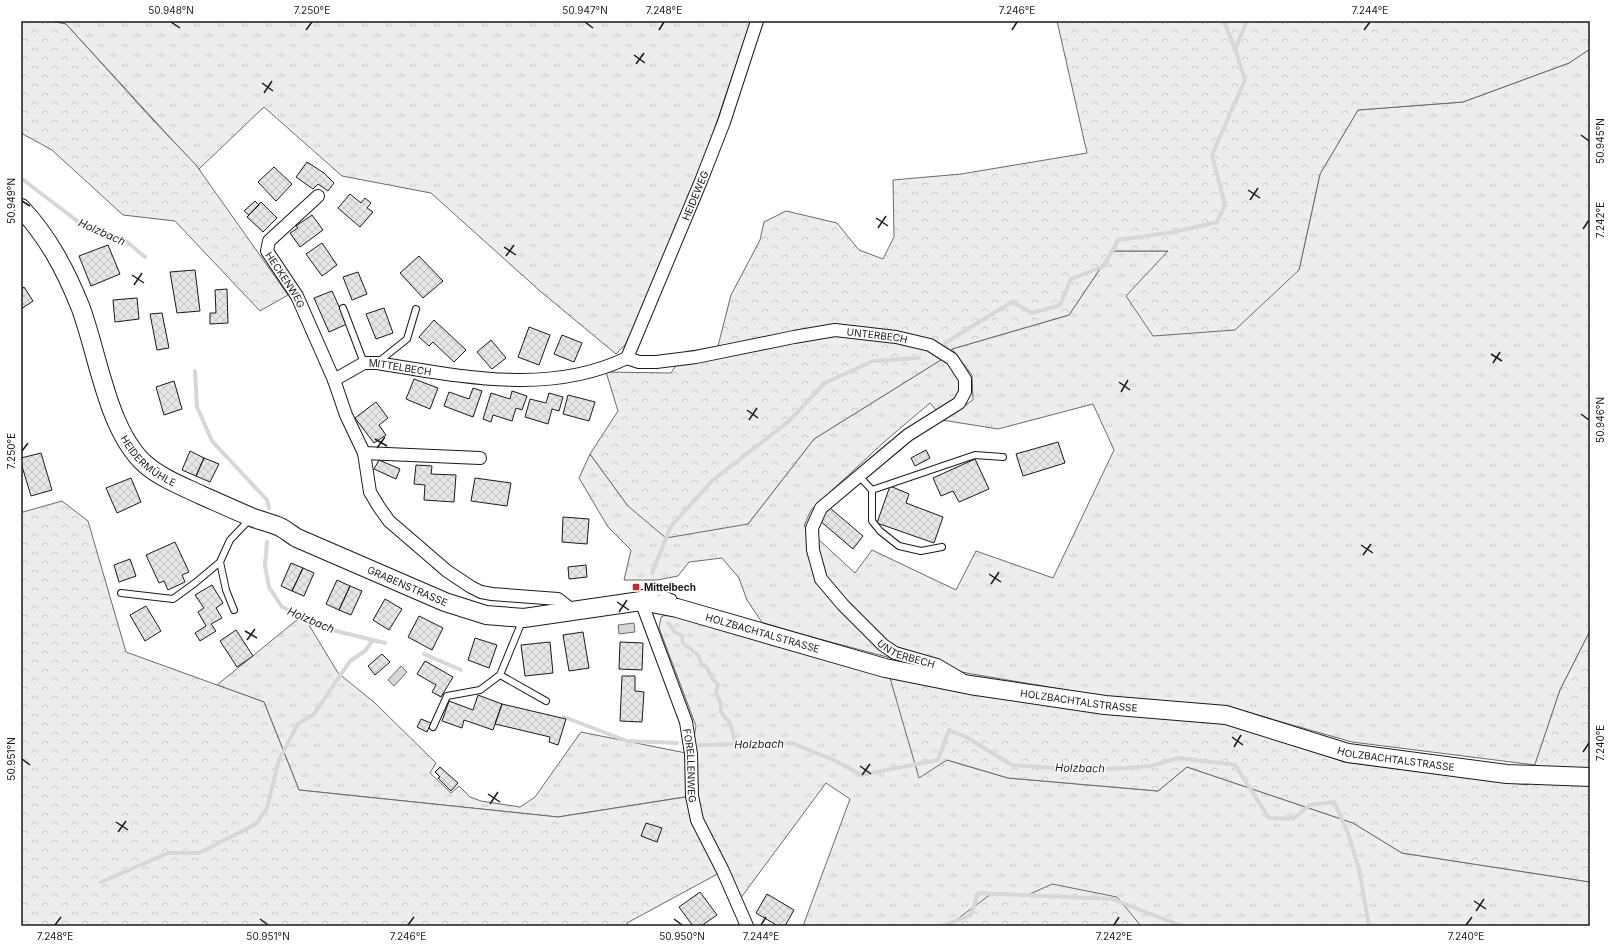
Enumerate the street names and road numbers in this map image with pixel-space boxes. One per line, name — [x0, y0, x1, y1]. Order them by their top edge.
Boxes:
street label: HEIDEWEG — [679, 169, 710, 222]
street label: HECKENWEG — [263, 249, 307, 310]
street label: UNTERBECH — [846, 325, 909, 346]
street label: MITTELBECH — [369, 357, 432, 378]
street label: HEIDERMÜHLE — [118, 433, 178, 488]
street label: GRABENSTRASSE — [366, 563, 449, 608]
street label: HOLZBACHTALSTRASSE — [704, 611, 821, 655]
street label: UNTERBECH — [875, 637, 936, 670]
street label: HOLZBACHTALSTRASSE — [1020, 687, 1138, 714]
street label: FORELLENWEG — [681, 728, 699, 804]
street label: HOLZBACHTALSTRASSE — [1336, 744, 1455, 773]

